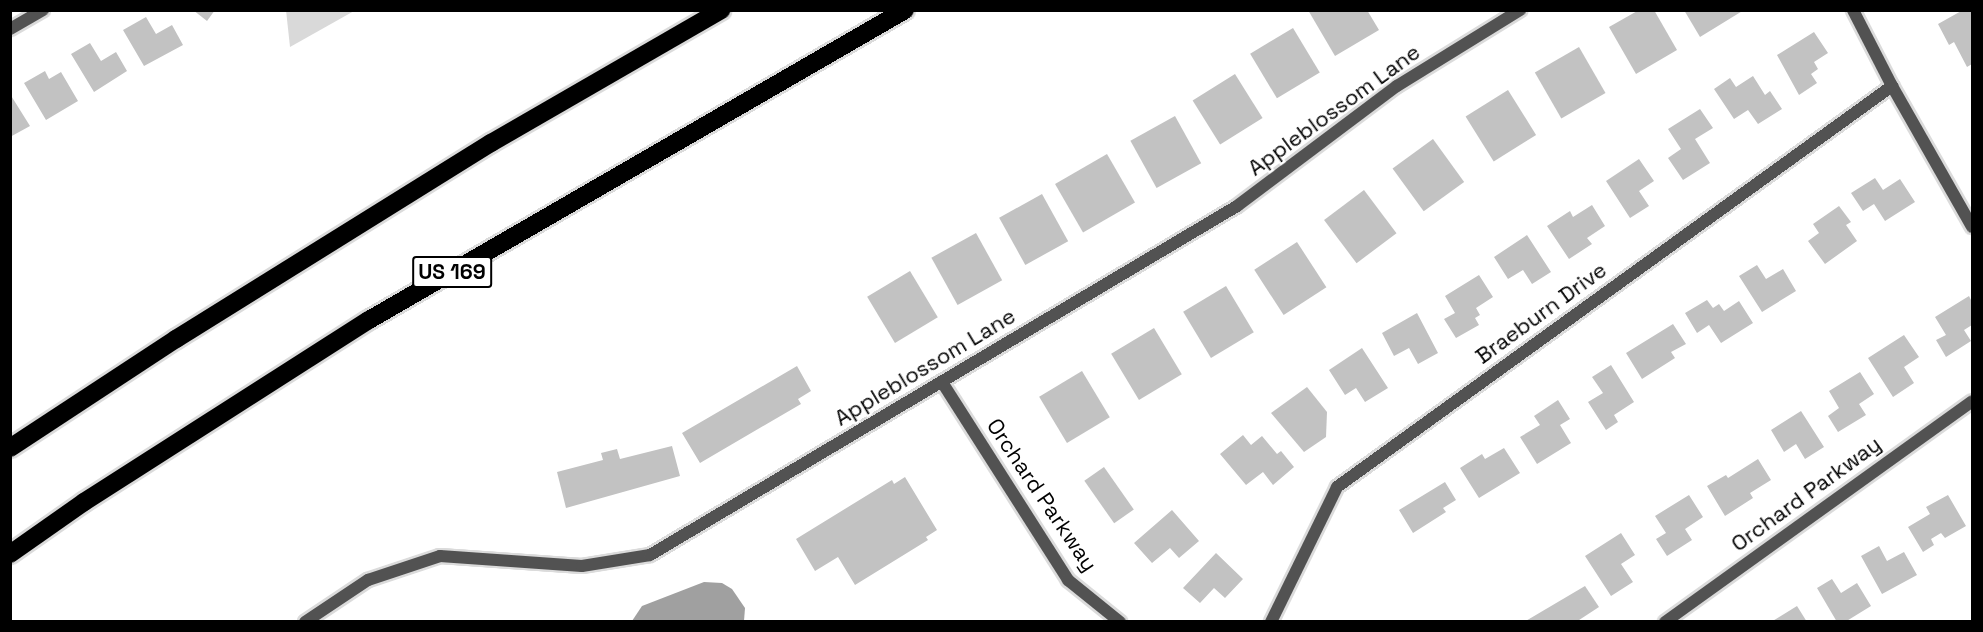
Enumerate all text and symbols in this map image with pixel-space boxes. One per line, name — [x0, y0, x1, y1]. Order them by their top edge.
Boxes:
street label: Appleblossom Lane — [1243, 39, 1425, 181]
road number: US 169 — [412, 254, 492, 290]
street label: Braeburn Drive — [1470, 257, 1612, 369]
street label: Appleblossom Lane — [830, 303, 1020, 431]
street label: Orchard Parkway — [981, 414, 1103, 576]
street label: Orchard Parkway — [1726, 431, 1886, 557]

